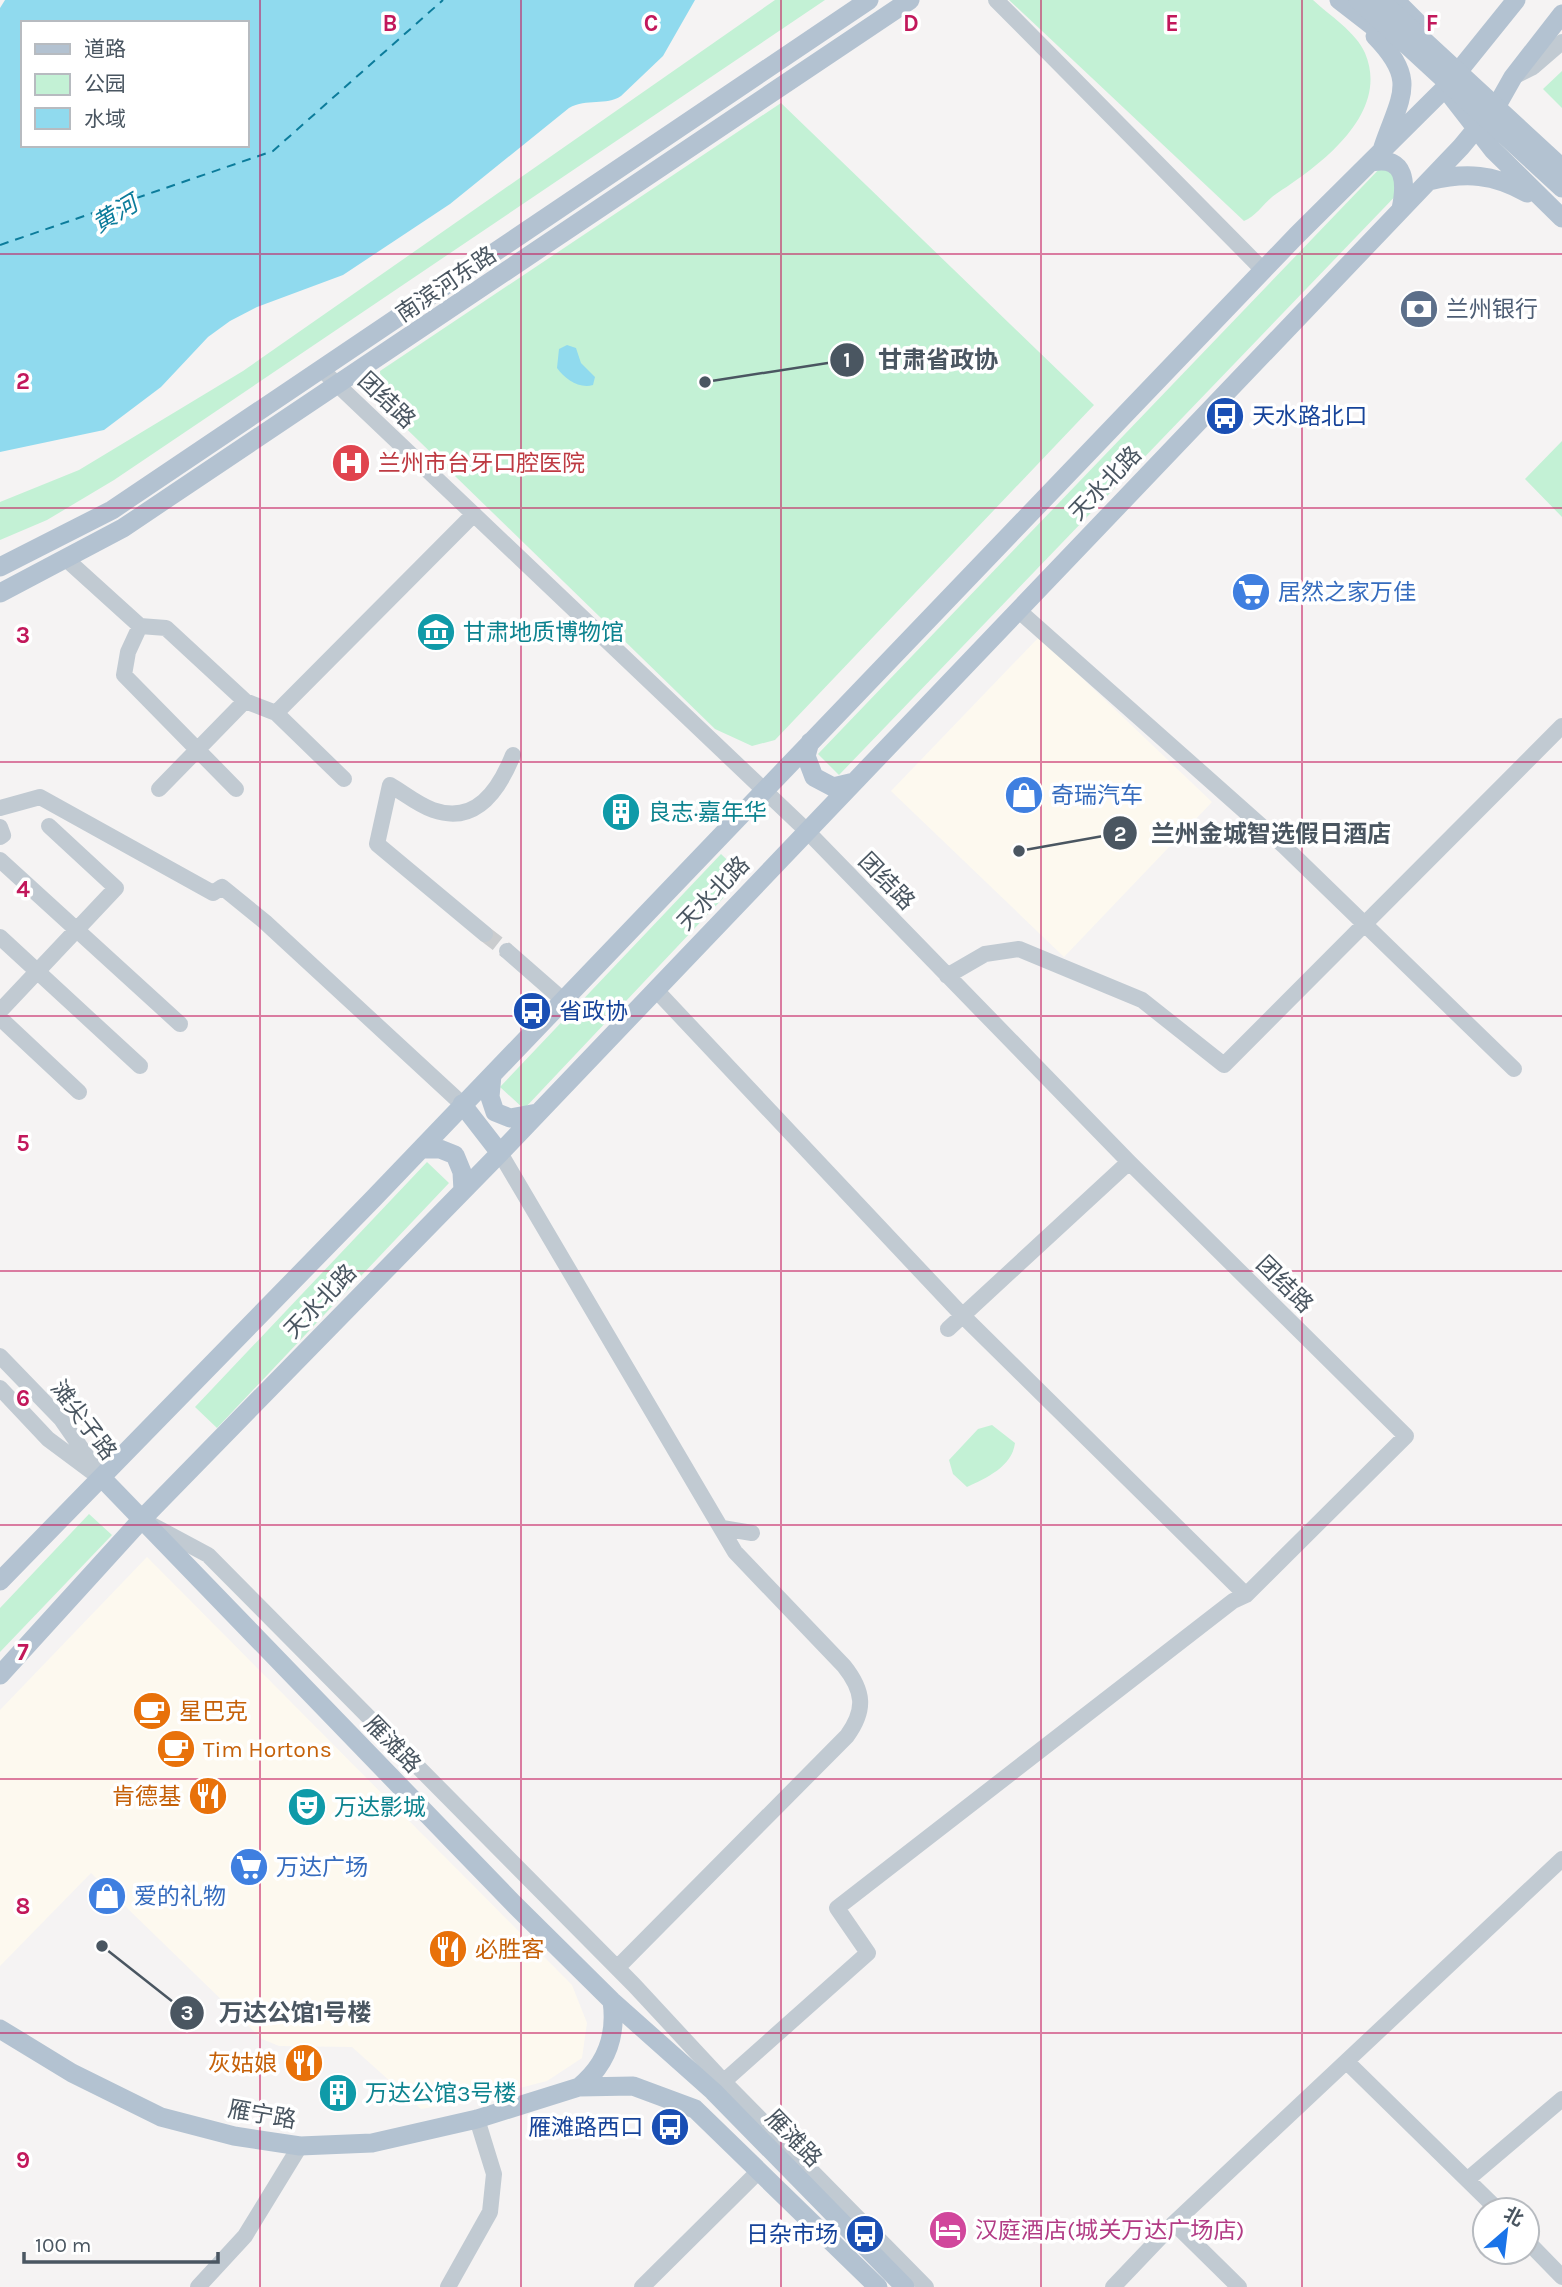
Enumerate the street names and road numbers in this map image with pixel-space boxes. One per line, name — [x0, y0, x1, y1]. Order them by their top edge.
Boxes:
street label: 南滨河东路 — [391, 241, 501, 328]
street label: 团结路 — [352, 367, 421, 434]
street label: 天水北路 — [1064, 441, 1147, 526]
street label: 团结路 — [853, 847, 920, 916]
street label: 天水北路 — [672, 851, 755, 936]
street label: 团结路 — [1251, 1250, 1319, 1318]
street label: 天水北路 — [279, 1259, 362, 1344]
street label: 滩尖子路 — [45, 1375, 122, 1465]
street label: 雁滩路 — [359, 1710, 426, 1779]
street label: 雁宁路 — [226, 2095, 298, 2134]
street label: 雁滩路 — [760, 2104, 827, 2173]

